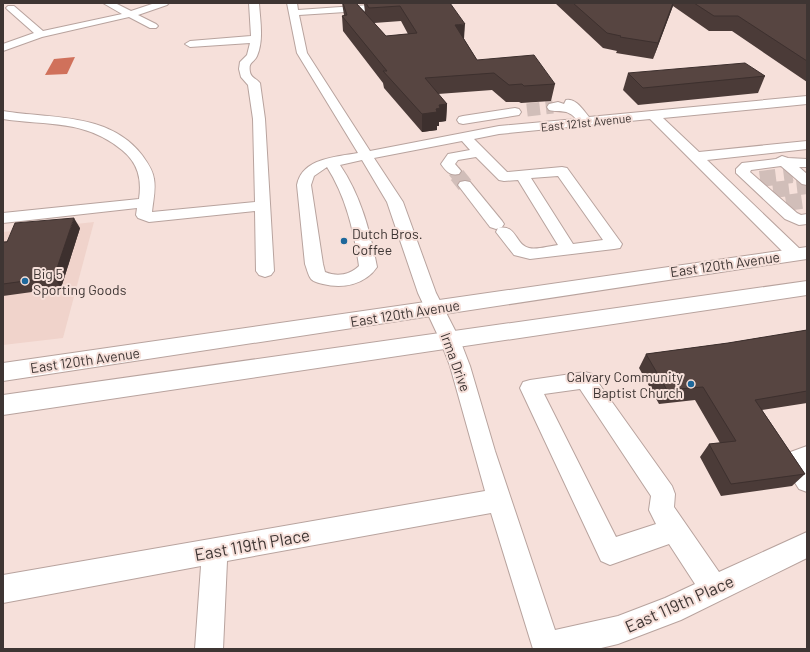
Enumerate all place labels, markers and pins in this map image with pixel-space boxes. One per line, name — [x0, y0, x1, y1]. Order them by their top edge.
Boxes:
place label: Dutch Bros. Coffee — [352, 225, 423, 258]
marker: Dutch Bros. Coffee — [339, 236, 349, 246]
place label: Big 5 Sporting Goods — [33, 265, 127, 298]
marker: Big 5 Sporting Goods — [20, 276, 30, 286]
place label: Calvary Community Baptist Church — [566, 368, 684, 401]
marker: Calvary Community Baptist Church — [686, 379, 696, 389]

